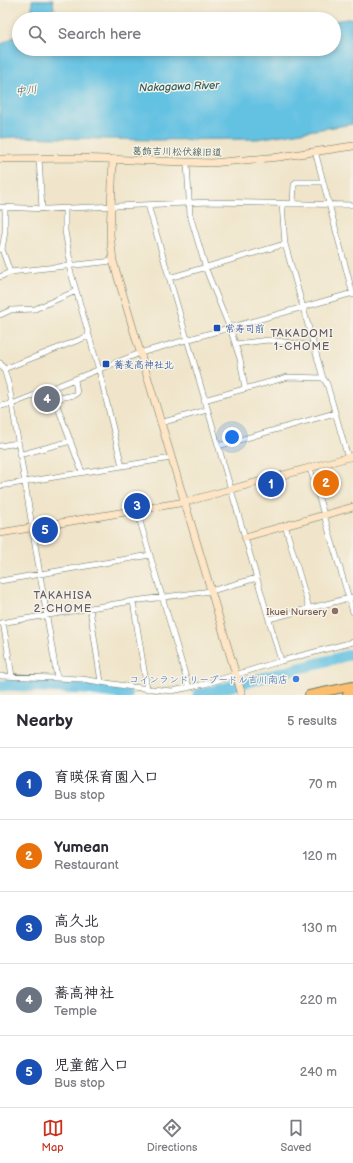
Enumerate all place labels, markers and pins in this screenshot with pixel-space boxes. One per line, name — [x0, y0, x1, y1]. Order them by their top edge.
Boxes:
marker: 常寿司前 — [212, 323, 222, 333]
place label: 常寿司前 — [225, 323, 265, 335]
marker: 蕎麦高神社北 — [101, 359, 111, 369]
place label: 蕎麦高神社北 — [114, 359, 174, 371]
pin: 4 — [34, 384, 60, 414]
pin: 2 — [313, 468, 339, 498]
pin: 1 — [258, 469, 284, 499]
pin: 3 — [124, 491, 150, 521]
pin: 5 — [32, 515, 58, 545]
place label: Ikuei Nursery — [266, 606, 327, 618]
marker: Ikuei Nursery — [330, 606, 340, 616]
place label: コインランドリープードル吉川南店 — [129, 674, 288, 686]
marker: コインランドリープードル吉川南店 — [291, 674, 301, 684]

